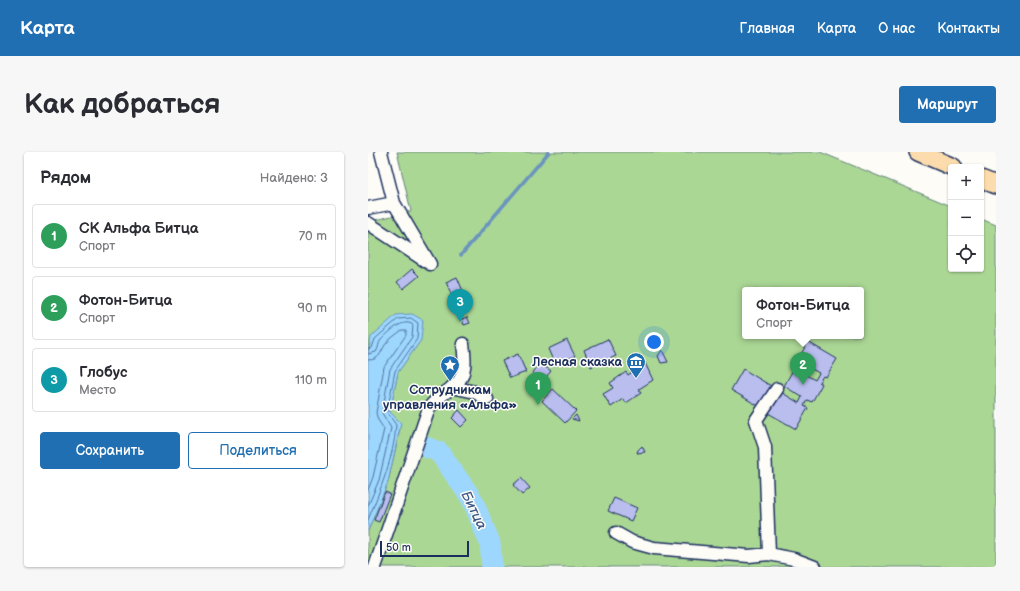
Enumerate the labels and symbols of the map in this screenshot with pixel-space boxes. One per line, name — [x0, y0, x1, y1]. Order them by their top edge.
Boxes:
pin: 3 — [447, 289, 473, 322]
your location — [644, 332, 664, 352]
museum icon: Лесная сказка — [625, 351, 647, 379]
pin: 2 — [790, 352, 816, 385]
place icon: Сотрудникам управления «Альфа» — [439, 354, 461, 382]
place label: Лесная сказка — [531, 354, 622, 370]
pin: 1 — [525, 372, 551, 405]
place label: Сотрудникам управления «Альфа» — [383, 382, 517, 413]
water label: Битца — [457, 488, 491, 532]
scale bar — [380, 539, 469, 558]

